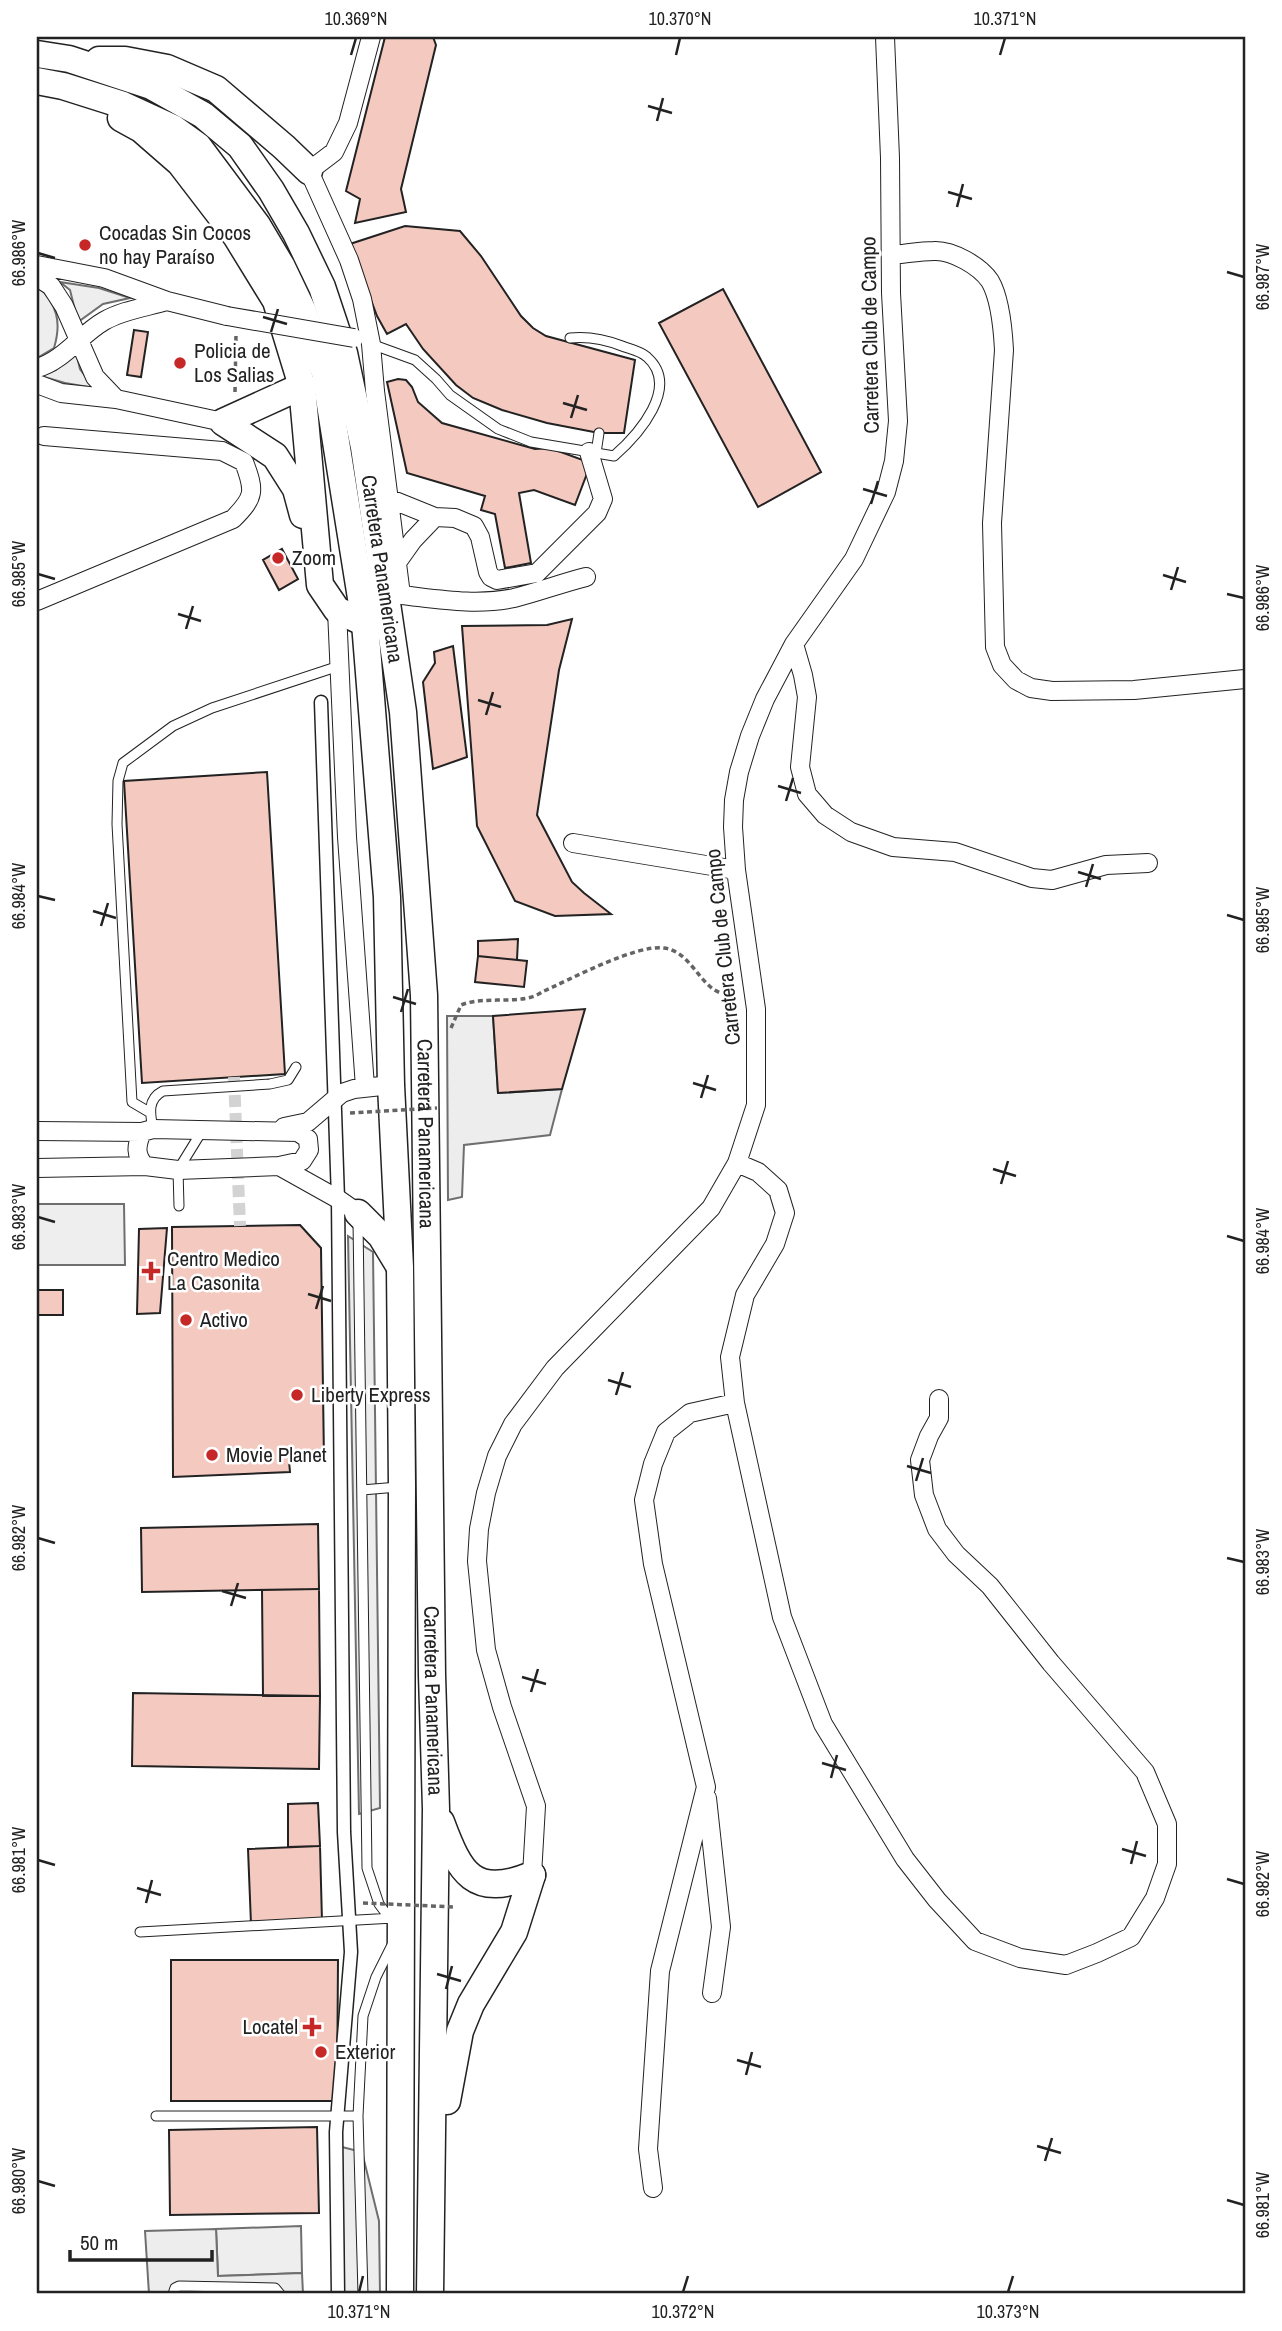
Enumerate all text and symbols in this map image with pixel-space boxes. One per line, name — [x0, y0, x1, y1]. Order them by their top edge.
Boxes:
text: 10.369°N — [325, 6, 388, 31]
text: 10.370°N — [649, 6, 712, 31]
text: 10.371°N — [974, 6, 1037, 31]
place label: Cocadas Sin Cocos no hay Paraíso — [99, 218, 251, 271]
text: 66.986°W — [6, 220, 31, 286]
street label: Carretera Club de Campo — [853, 236, 886, 434]
marker: Cocadas Sin Cocos no hay Paraíso — [77, 237, 93, 253]
text: 66.987°W — [1250, 244, 1275, 310]
place label: Policia de Los Salias — [194, 336, 274, 389]
marker: Policia de Los Salias — [172, 355, 188, 371]
street label: Carretera Panamericana — [354, 473, 411, 665]
text: 66.985°W — [6, 541, 31, 607]
place label: Zoom — [292, 543, 336, 572]
marker: Zoom — [270, 550, 286, 566]
text: 66.986°W — [1250, 565, 1275, 631]
street label: Carretera Club de Campo — [698, 847, 747, 1047]
text: 66.984°W — [6, 863, 31, 929]
text: 66.985°W — [1250, 887, 1275, 953]
street label: Carretera Panamericana — [411, 1039, 442, 1229]
text: 66.983°W — [6, 1184, 31, 1250]
text: 66.984°W — [1250, 1208, 1275, 1274]
place label: Centro Medico La Casonita — [167, 1244, 280, 1297]
marker: Centro Medico La Casonita — [141, 1261, 161, 1281]
place label: Activo — [199, 1305, 248, 1334]
marker: Activo — [178, 1312, 194, 1328]
place label: Liberty Express — [311, 1380, 431, 1409]
marker: Liberty Express — [289, 1387, 305, 1403]
place label: Movie Planet — [226, 1440, 327, 1469]
marker: Movie Planet — [204, 1447, 220, 1463]
text: 66.982°W — [6, 1505, 31, 1571]
text: 66.983°W — [1250, 1529, 1275, 1595]
street label: Carretera Panamericana — [417, 1606, 451, 1796]
text: 66.981°W — [6, 1827, 31, 1893]
text: 66.982°W — [1250, 1851, 1275, 1917]
place label: Locatel — [242, 2012, 298, 2041]
marker: Locatel — [304, 2019, 320, 2035]
place label: Exterior — [335, 2037, 396, 2066]
marker: Exterior — [313, 2044, 329, 2060]
text: 66.980°W — [6, 2148, 31, 2214]
text: 66.981°W — [1250, 2172, 1275, 2238]
scale bar — [70, 2219, 212, 2263]
text: 50 m — [80, 2228, 118, 2257]
text: 10.371°N — [328, 2299, 391, 2324]
text: 10.372°N — [652, 2299, 715, 2324]
text: 10.373°N — [977, 2299, 1040, 2324]

